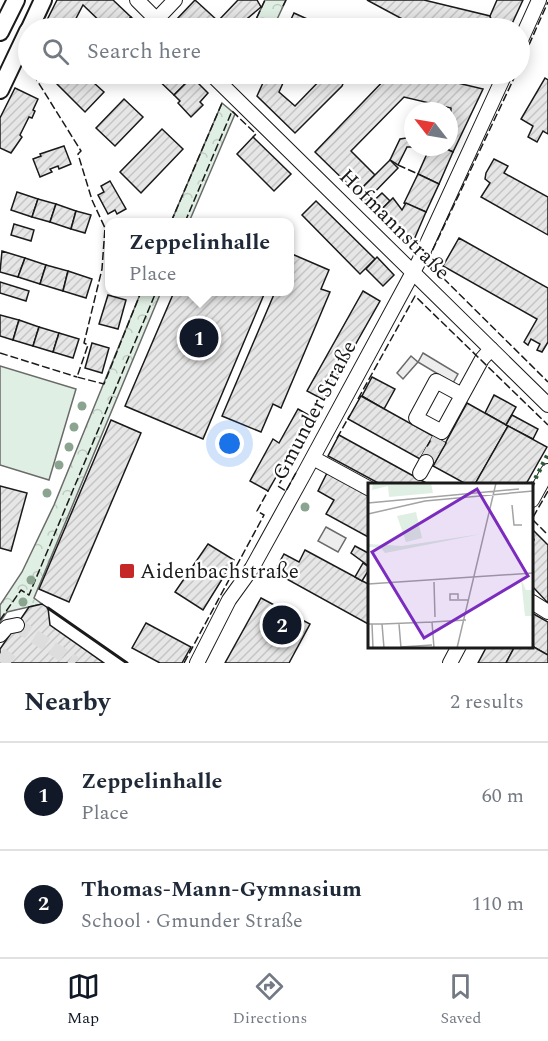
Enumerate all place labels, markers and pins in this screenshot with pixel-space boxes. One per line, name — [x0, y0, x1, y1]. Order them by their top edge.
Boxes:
pin: 1 — [180, 316, 218, 360]
place label: Aidenbachstraße — [140, 556, 299, 588]
marker: Aidenbachstraße — [118, 562, 136, 580]
pin: 2 — [262, 602, 302, 648]

